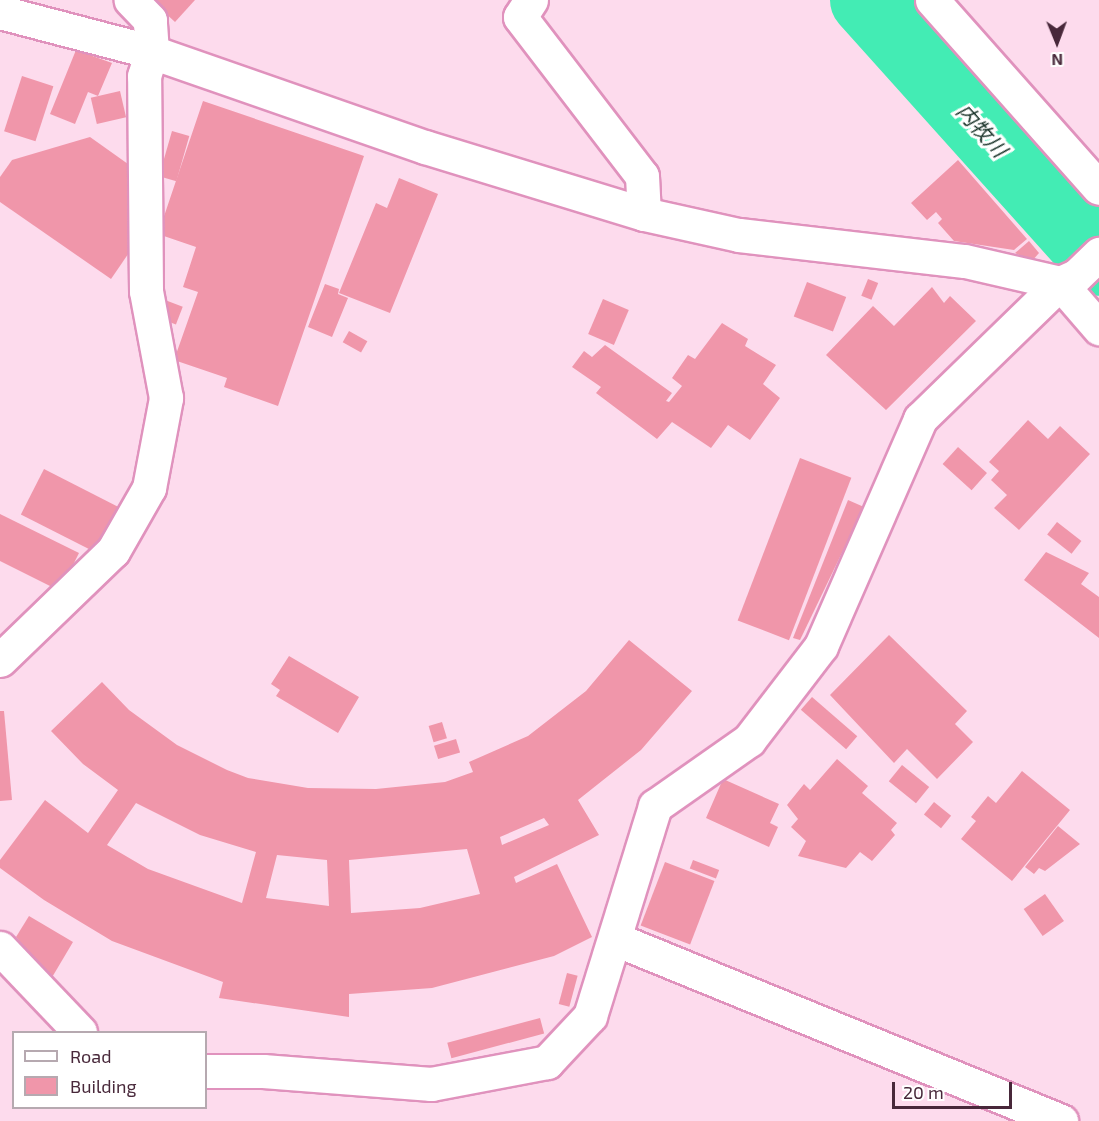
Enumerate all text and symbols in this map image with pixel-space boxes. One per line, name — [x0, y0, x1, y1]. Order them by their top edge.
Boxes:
north arrow — [1027, 12, 1087, 72]
text: N — [1051, 51, 1063, 70]
water label: 内牧川 — [952, 98, 1012, 162]
legend — [12, 1031, 207, 1109]
text: Road — [70, 1045, 111, 1067]
scale bar — [895, 1070, 1015, 1108]
text: Building — [70, 1075, 137, 1097]
text: 20 m — [903, 1081, 944, 1103]

